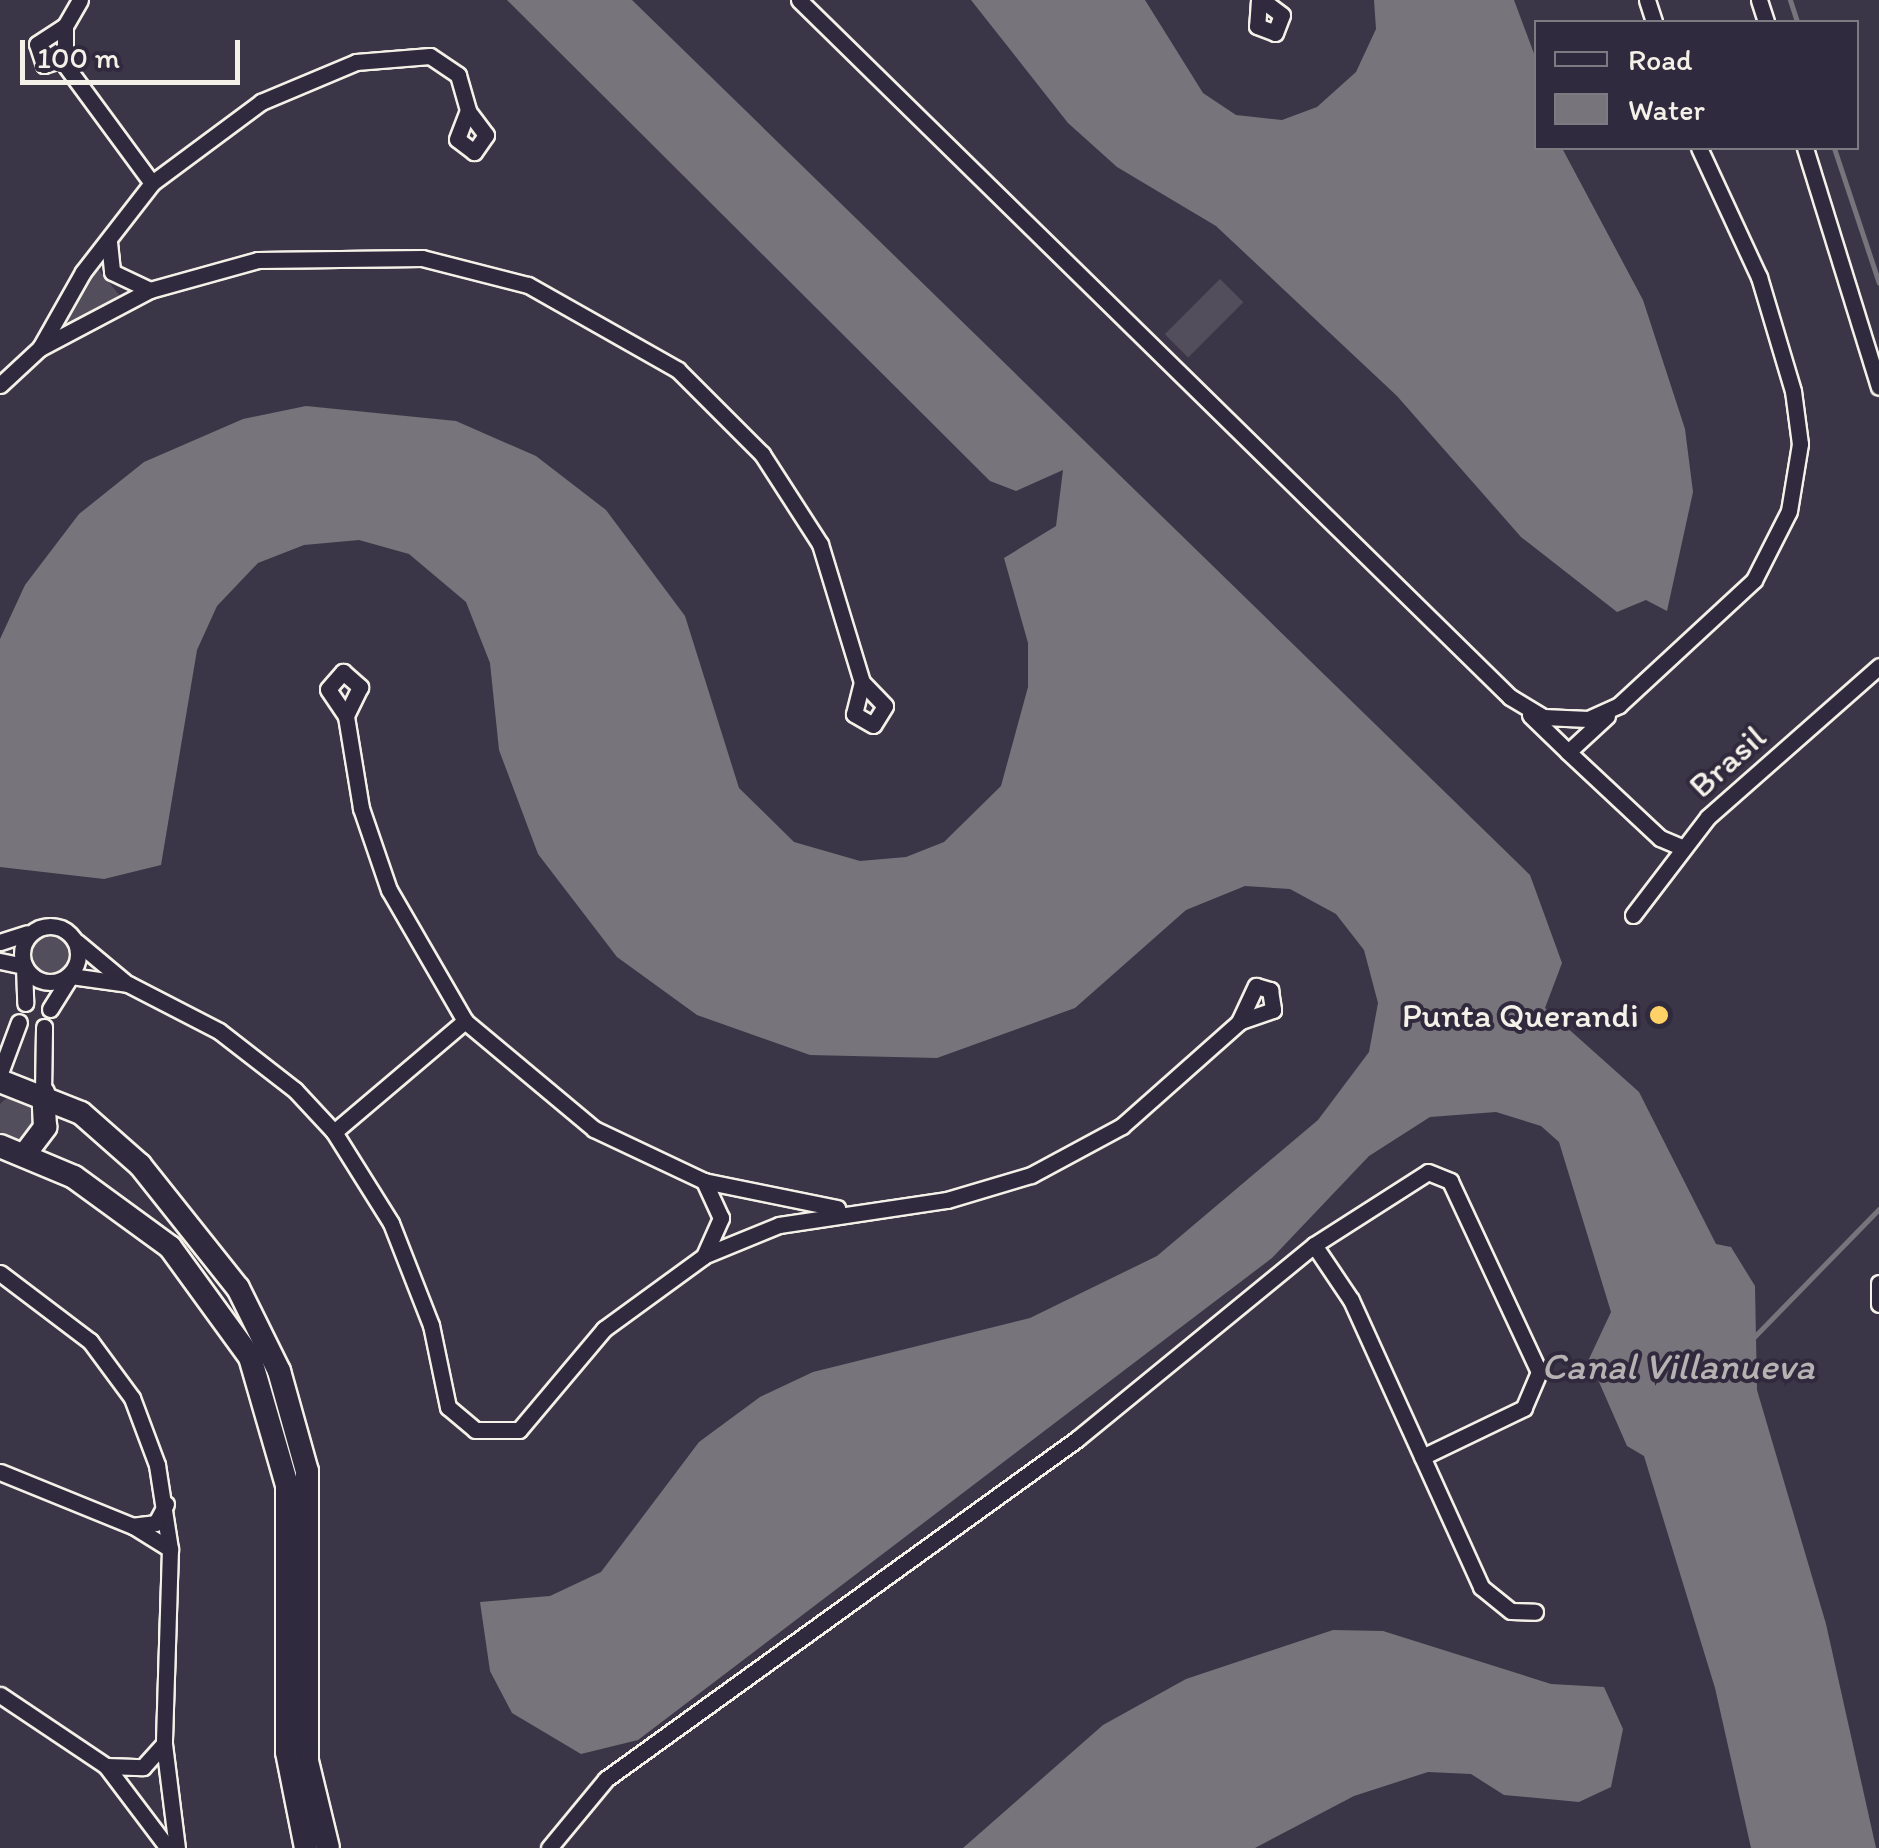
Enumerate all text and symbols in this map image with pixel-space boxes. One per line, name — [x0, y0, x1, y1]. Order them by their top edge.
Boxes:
scale bar — [25, 20, 245, 82]
legend — [1534, 20, 1859, 150]
text: 100 m — [37, 39, 120, 76]
text: Road — [1628, 41, 1693, 78]
text: Water — [1628, 91, 1705, 128]
street label: Brasil — [1680, 716, 1774, 806]
place label: Punta Querandi — [1402, 994, 1639, 1036]
marker: Punta Querandi — [1648, 1004, 1670, 1026]
water label: Canal Villanueva — [1541, 1344, 1815, 1390]

